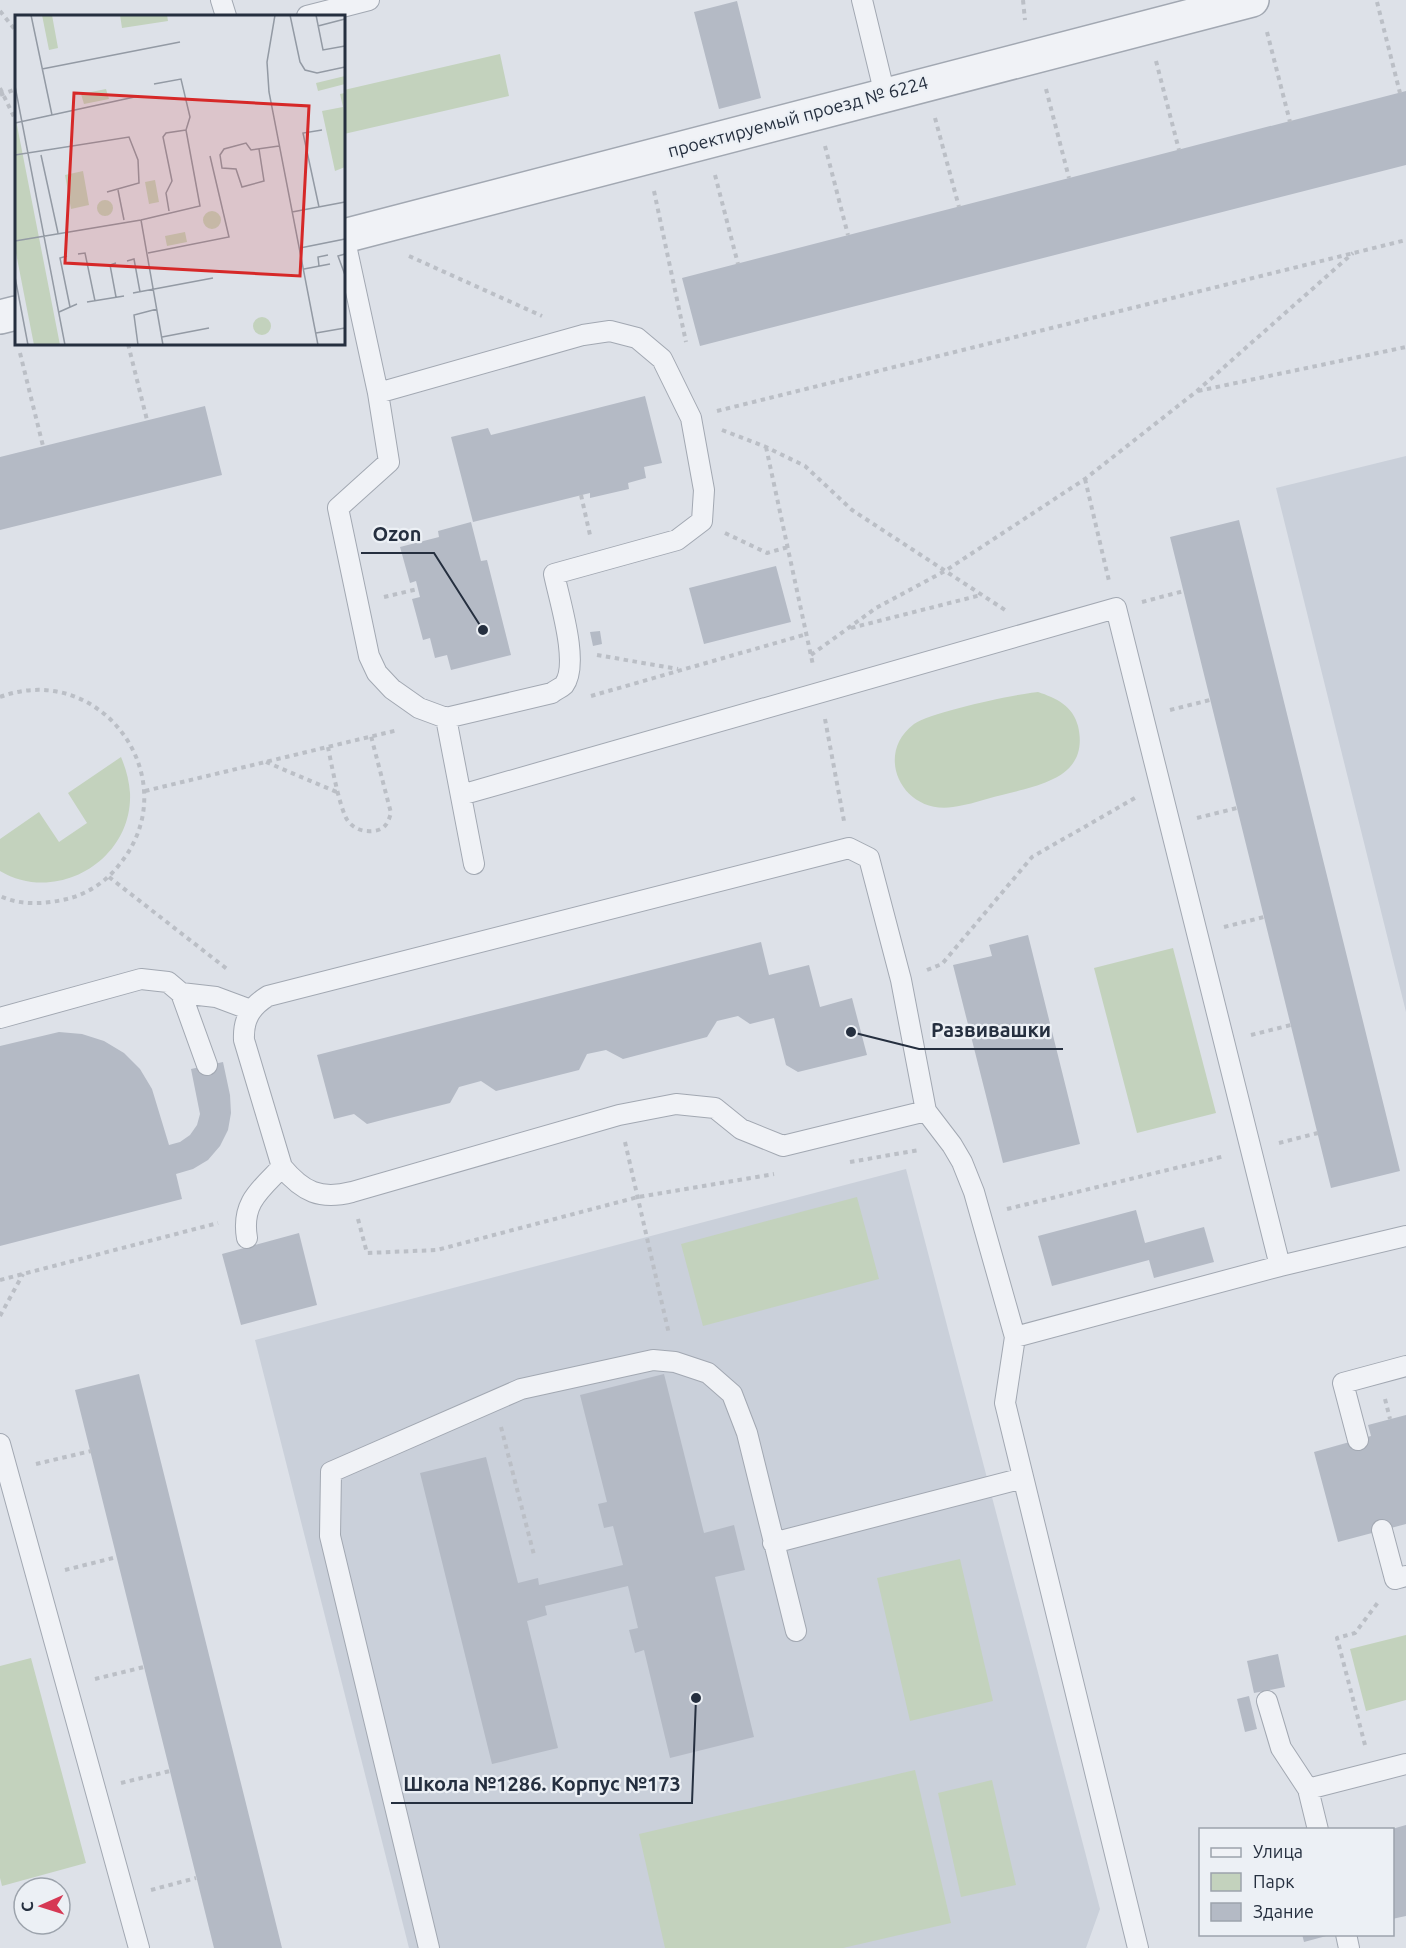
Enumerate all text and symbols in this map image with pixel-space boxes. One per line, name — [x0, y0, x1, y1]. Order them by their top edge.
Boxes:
inset map — [15, 15, 345, 345]
street label: проектируемый проезд № 6224 — [665, 72, 930, 160]
callout: Ozon — [361, 515, 434, 553]
text: Ozon — [372, 522, 422, 545]
callout: Развивашки — [919, 1011, 1063, 1049]
text: Развивашки — [931, 1018, 1051, 1041]
callout: Школа №1286. Корпус №173 — [391, 1765, 692, 1803]
text: Школа №1286. Корпус №173 — [403, 1772, 681, 1795]
legend — [1199, 1828, 1394, 1936]
text: Улица — [1253, 1841, 1303, 1861]
text: Парк — [1253, 1871, 1294, 1891]
north arrow — [12, 1876, 72, 1936]
text: С — [18, 1901, 36, 1912]
text: Здание — [1253, 1901, 1314, 1921]

